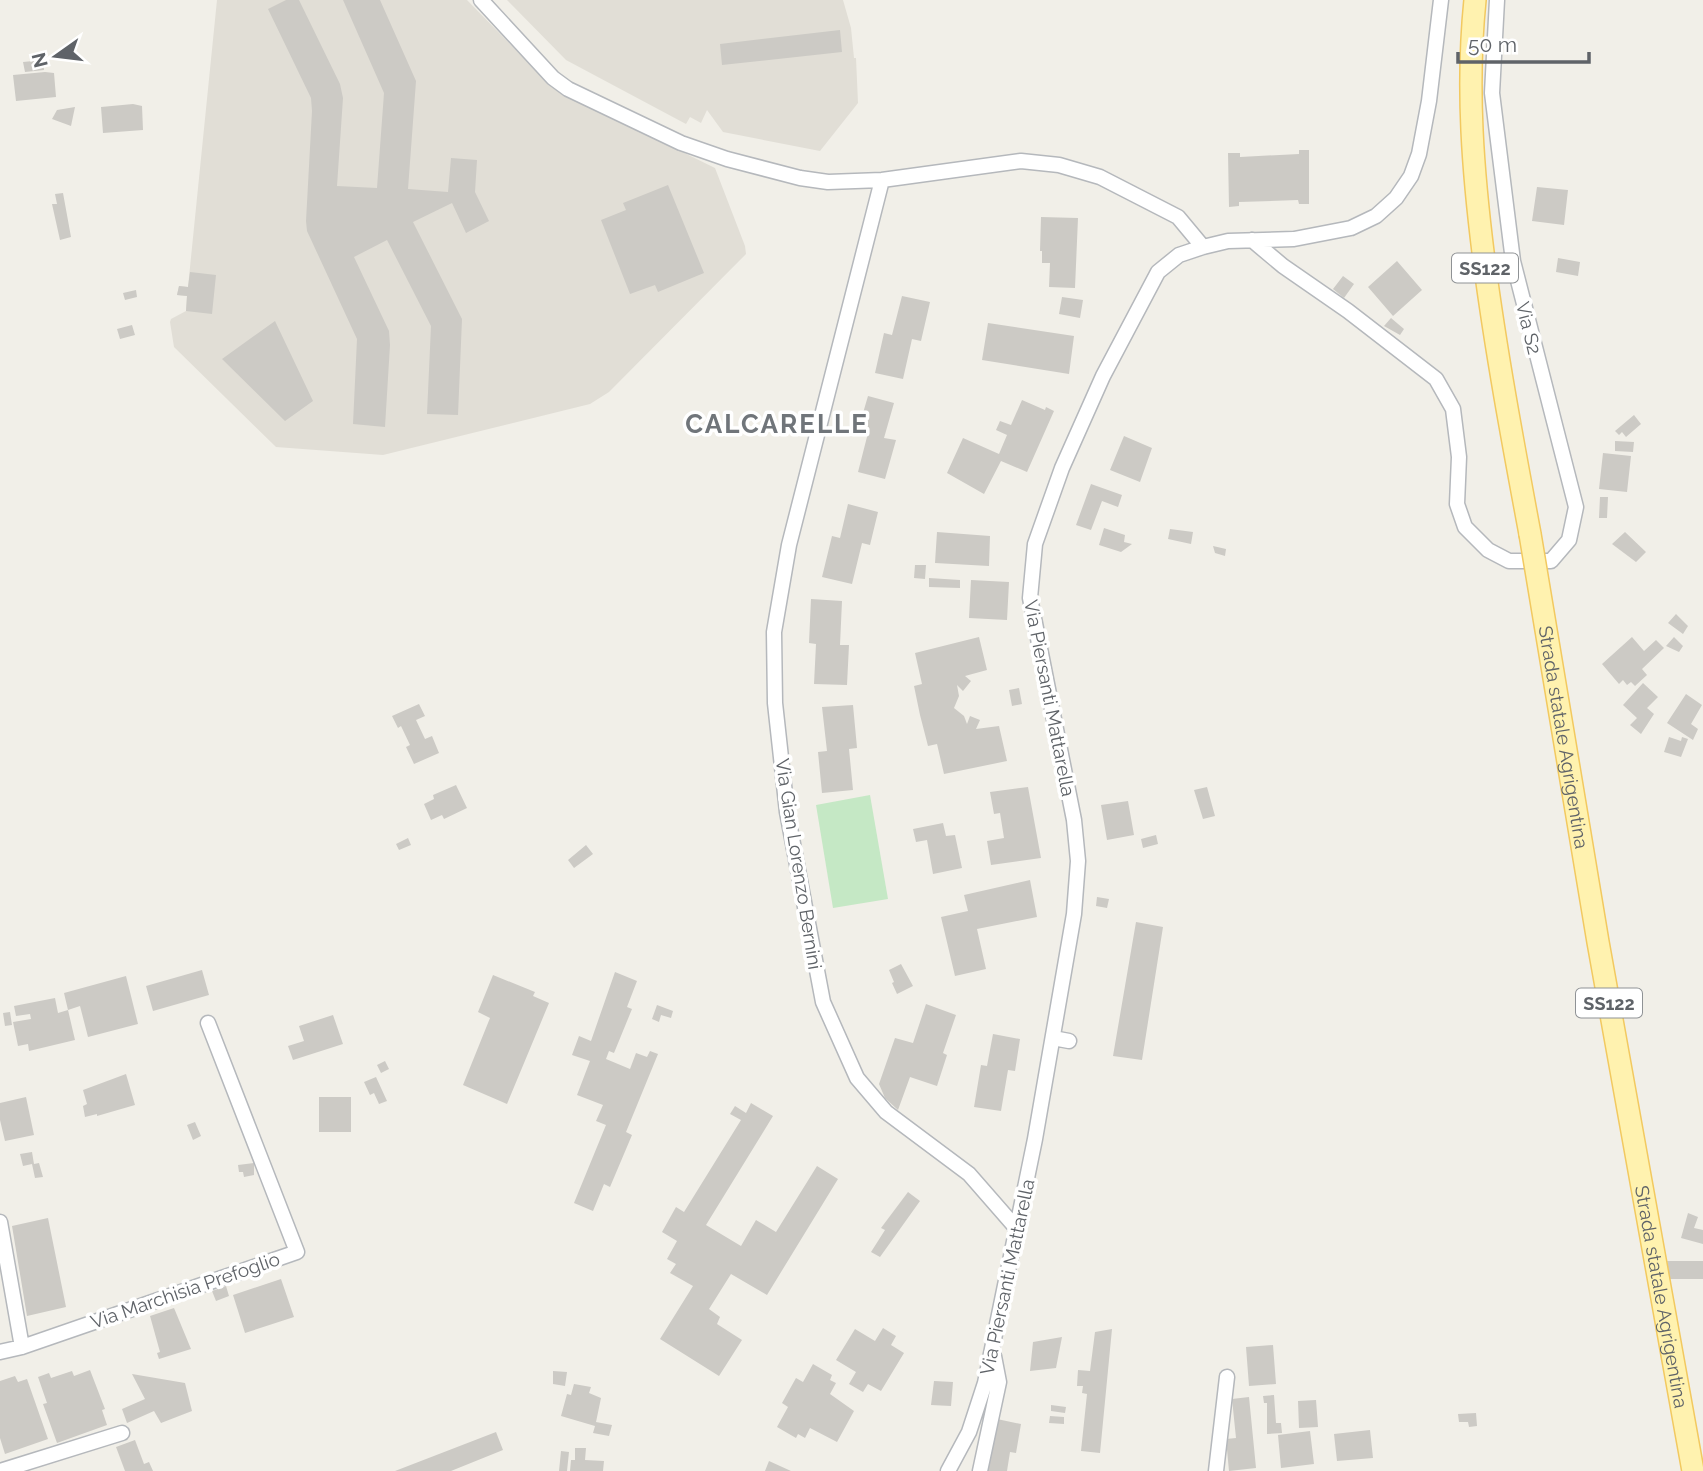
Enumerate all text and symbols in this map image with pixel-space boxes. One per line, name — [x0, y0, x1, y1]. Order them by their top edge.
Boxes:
north arrow — [21, 21, 91, 91]
scale bar — [1458, 21, 1589, 65]
text: 50 m — [1468, 32, 1517, 57]
text: N — [27, 50, 52, 70]
road number: SS122 — [1452, 254, 1518, 282]
street label: Via S2 — [1512, 299, 1546, 357]
district label: CALCARELLE — [685, 409, 869, 439]
street label: Via Piersanti Mattarella — [1020, 598, 1080, 798]
street label: Strada statale Agrigentina — [1534, 624, 1593, 850]
street label: Via Gian Lorenzo Bernini — [771, 757, 827, 971]
road number: SS122 — [1576, 988, 1642, 1018]
street label: Via Piersanti Mattarella — [975, 1177, 1039, 1377]
street label: Strada statale Agrigentina — [1631, 1184, 1692, 1410]
street label: Via Marchisia Prefoglio — [88, 1247, 282, 1333]

